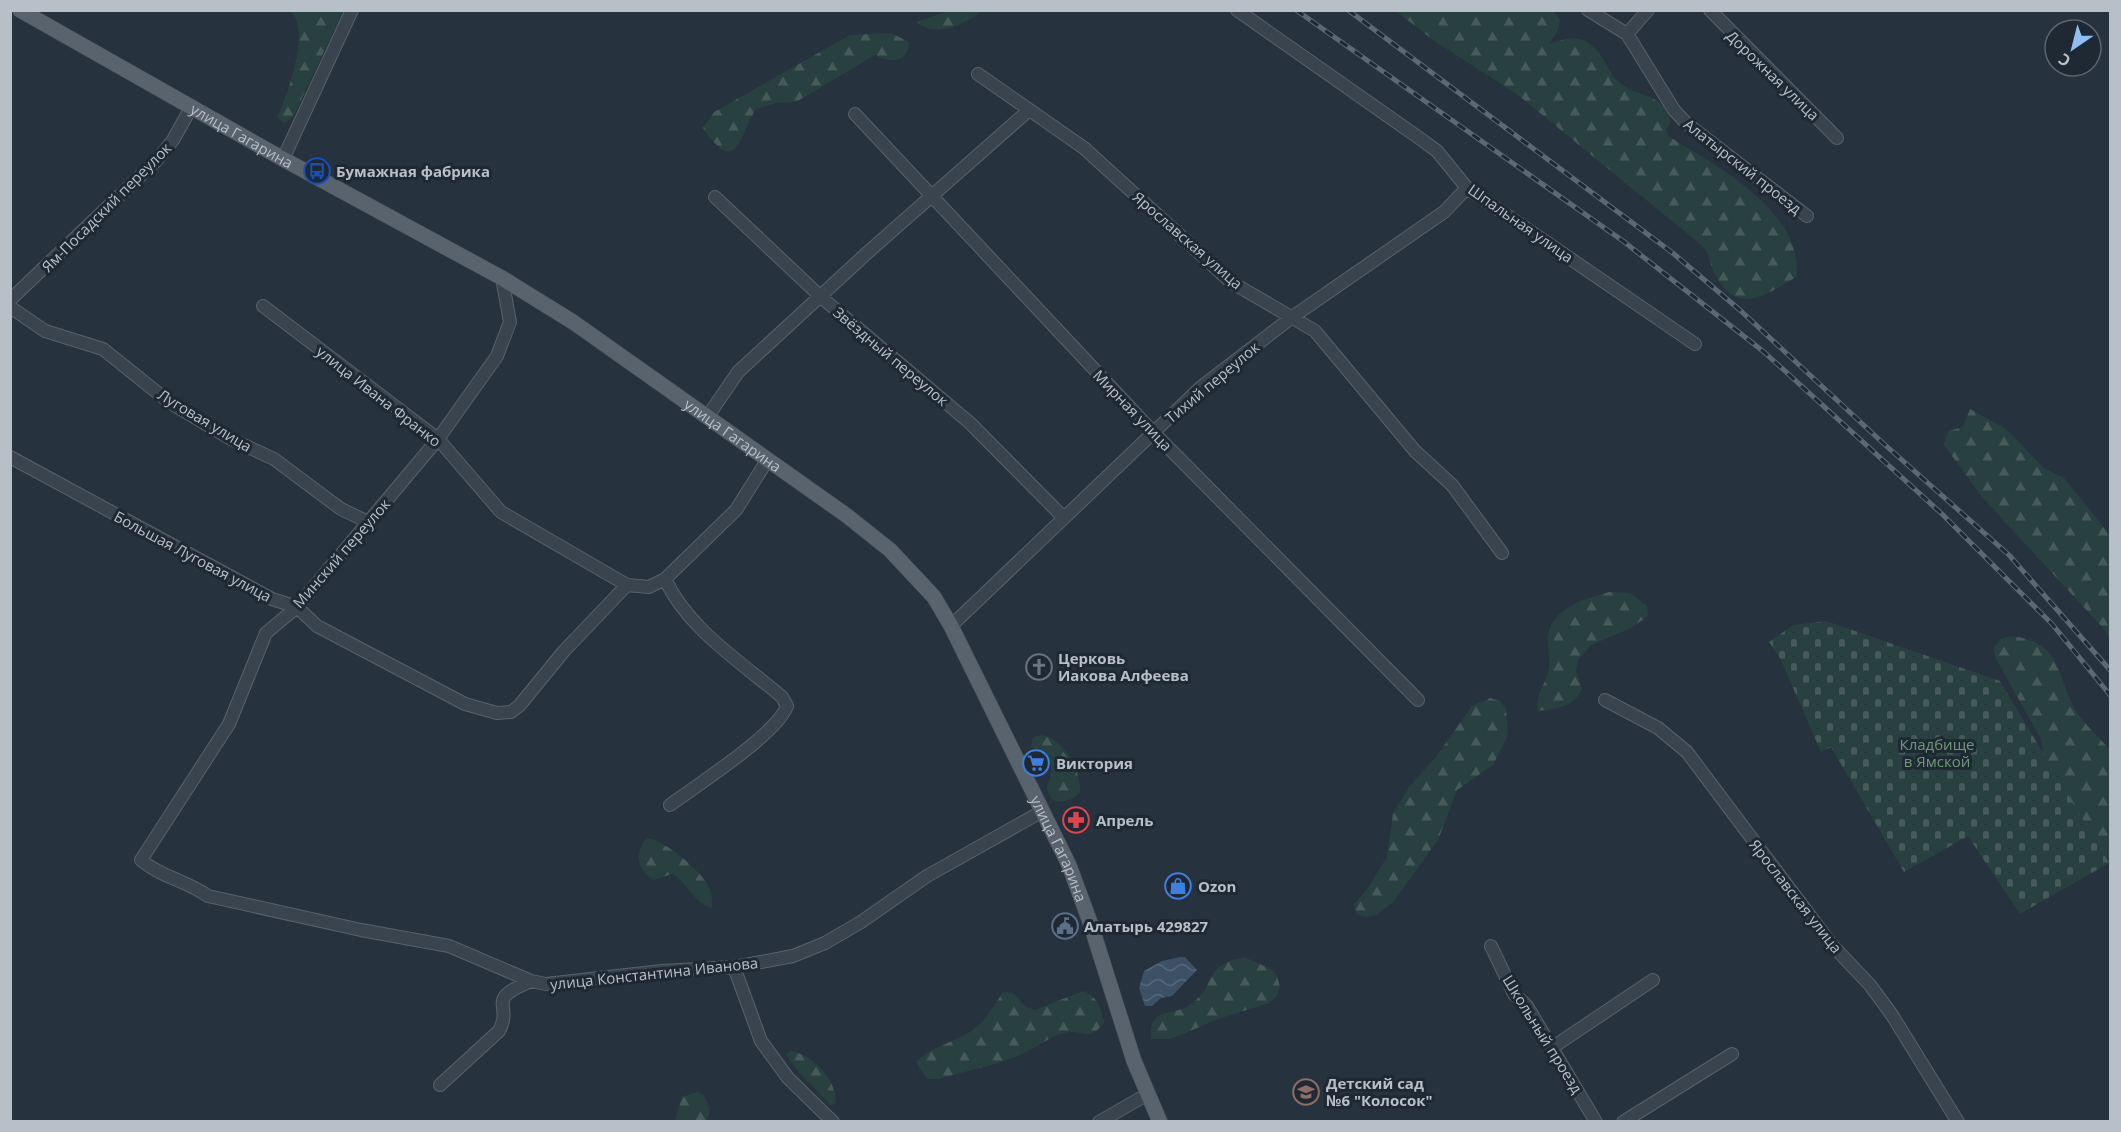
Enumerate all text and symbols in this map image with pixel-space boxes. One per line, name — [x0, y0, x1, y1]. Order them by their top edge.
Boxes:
north arrow — [2043, 18, 2103, 78]
street label: Дорожная улица — [1722, 25, 1824, 125]
text: С — [2054, 48, 2075, 72]
street label: улица Гагарина — [187, 99, 297, 173]
street label: Алатырский проезд — [1680, 114, 1806, 218]
street label: Ям-Посадский переулок — [37, 138, 175, 276]
bus stop icon: Бумажная фабрика — [302, 156, 332, 186]
place label: Бумажная фабрика — [336, 161, 490, 181]
street label: Шпальная улица — [1465, 179, 1577, 267]
street label: Ярославская улица — [1129, 187, 1247, 293]
street label: Звёздный переулок — [829, 302, 953, 410]
street label: Тихий переулок — [1161, 337, 1263, 427]
street label: улица Ивана Франко — [313, 341, 445, 451]
street label: Мирная улица — [1089, 365, 1177, 455]
street label: Луговая улица — [154, 384, 256, 456]
street label: улица Гагарина — [680, 394, 786, 476]
street label: Минский переулок — [288, 494, 394, 612]
street label: Большая Луговая улица — [111, 506, 275, 606]
place label: Церковь Иакова Алфеева — [1058, 648, 1189, 685]
church icon: Церковь Иакова Алфеева — [1024, 652, 1054, 682]
park label: Кладбище в Ямской — [1899, 734, 1975, 771]
supermarket icon: Виктория — [1021, 748, 1051, 778]
place label: Виктория — [1056, 753, 1133, 773]
street label: улица Гагарина — [1026, 792, 1092, 904]
pharmacy icon: Апрель — [1061, 805, 1091, 835]
place label: Апрель — [1096, 810, 1153, 830]
street label: Ярославская улица — [1745, 835, 1847, 957]
shop icon: Ozon — [1163, 871, 1193, 901]
place label: Ozon — [1198, 876, 1236, 896]
public building icon: Алатырь 429827 — [1050, 911, 1080, 941]
place label: Алатырь 429827 — [1084, 916, 1209, 936]
street label: улица Константина Иванова — [549, 952, 759, 994]
street label: Школьный проезд — [1499, 971, 1588, 1097]
place label: Детский сад №6 "Колосок" — [1326, 1073, 1433, 1110]
school or university icon: Детский сад №6 "Колосок" — [1291, 1077, 1321, 1107]

